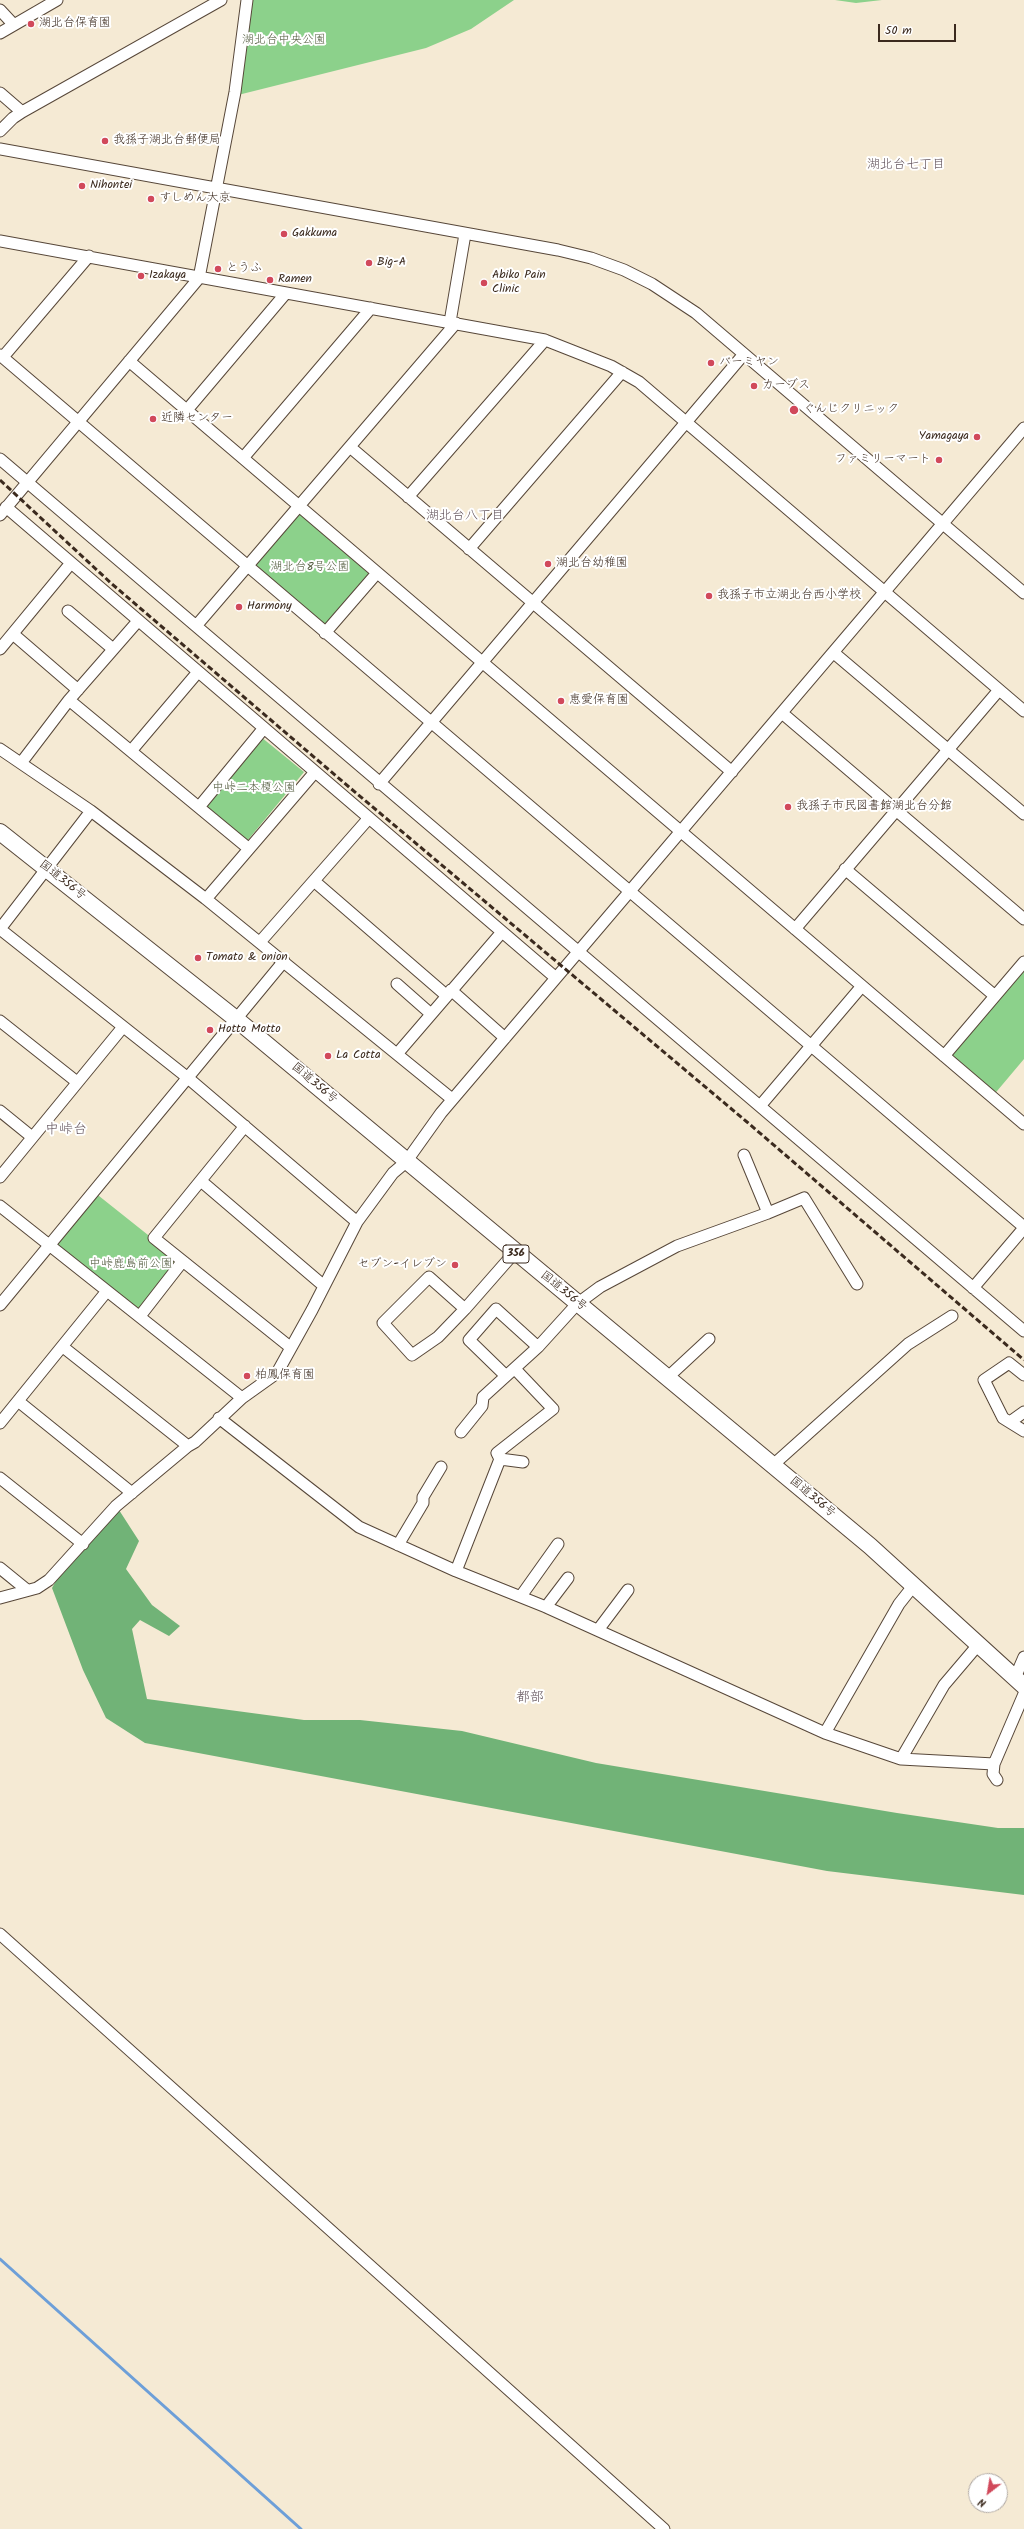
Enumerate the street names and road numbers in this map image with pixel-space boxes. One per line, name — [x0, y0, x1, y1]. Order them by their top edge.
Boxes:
street label: 国道356号 — [36, 858, 88, 904]
street label: 国道356号 — [288, 1060, 340, 1108]
road number: 356 — [503, 1245, 529, 1263]
street label: 国道356号 — [537, 1269, 589, 1315]
street label: 国道356号 — [786, 1474, 838, 1522]

